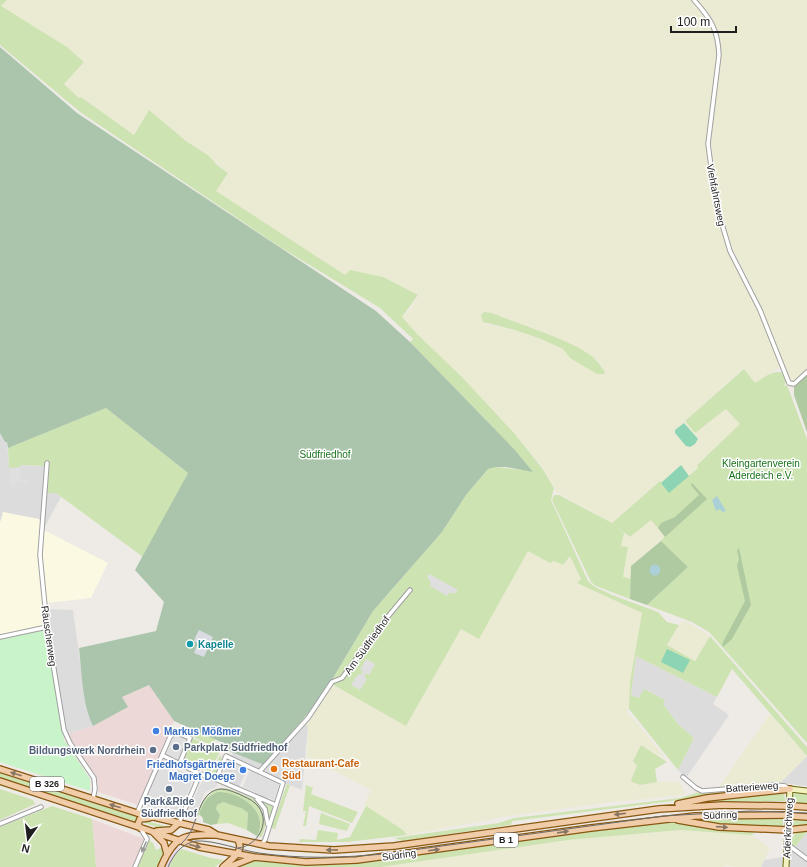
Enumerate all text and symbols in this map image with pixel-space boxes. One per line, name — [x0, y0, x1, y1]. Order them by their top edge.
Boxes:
scale bar — [671, 8, 736, 34]
text: 100 m — [677, 15, 710, 29]
street label: Viehfahrtsweg — [705, 163, 727, 227]
park label: Südfriedhof — [299, 449, 351, 460]
park label: Kleingartenverein Aderdeich e.V. — [722, 458, 800, 481]
street label: Räuscherweg — [39, 605, 59, 667]
street label: Am Südfriedhof — [342, 614, 392, 676]
marker: Kapelle — [185, 639, 195, 649]
place label: Kapelle — [198, 639, 234, 650]
marker: Markus Mößmer — [151, 726, 161, 736]
place label: Markus Mößmer — [164, 726, 241, 737]
marker: Parkplatz Südfriedhof — [171, 742, 181, 752]
place label: Parkplatz Südfriedhof — [184, 742, 288, 753]
place label: Bildungswerk Nordrhein — [29, 745, 145, 756]
marker: Bildungswerk Nordrhein — [148, 745, 158, 755]
place label: Restaurant-Cafe Süd — [282, 758, 360, 781]
place label: Friedhofsgärtnerei Magret Doege — [147, 759, 235, 782]
marker: Restaurant-Cafe Süd — [269, 764, 279, 774]
marker: Friedhofsgärtnerei Magret Doege — [238, 765, 248, 775]
one-way arrow — [10, 771, 22, 777]
road number: B 326 — [30, 777, 64, 791]
street label: Batterieweg — [725, 780, 779, 794]
marker: Park&Ride Südfriedhof — [164, 784, 174, 794]
place label: Park&Ride Südfriedhof — [141, 796, 198, 819]
street label: Aderkirchweg — [781, 797, 795, 859]
one-way arrow — [109, 803, 121, 809]
street label: Südring — [703, 809, 737, 821]
one-way arrow — [614, 811, 626, 817]
north arrow — [8, 819, 48, 859]
one-way arrow — [716, 823, 728, 830]
one-way arrow — [557, 829, 569, 835]
road number: B 1 — [494, 833, 518, 847]
one-way arrow — [140, 841, 146, 853]
text: N — [20, 842, 31, 855]
one-way arrow — [189, 843, 202, 849]
one-way arrow — [325, 847, 338, 853]
street label: Südring — [381, 847, 417, 863]
one-way arrow — [428, 847, 440, 853]

